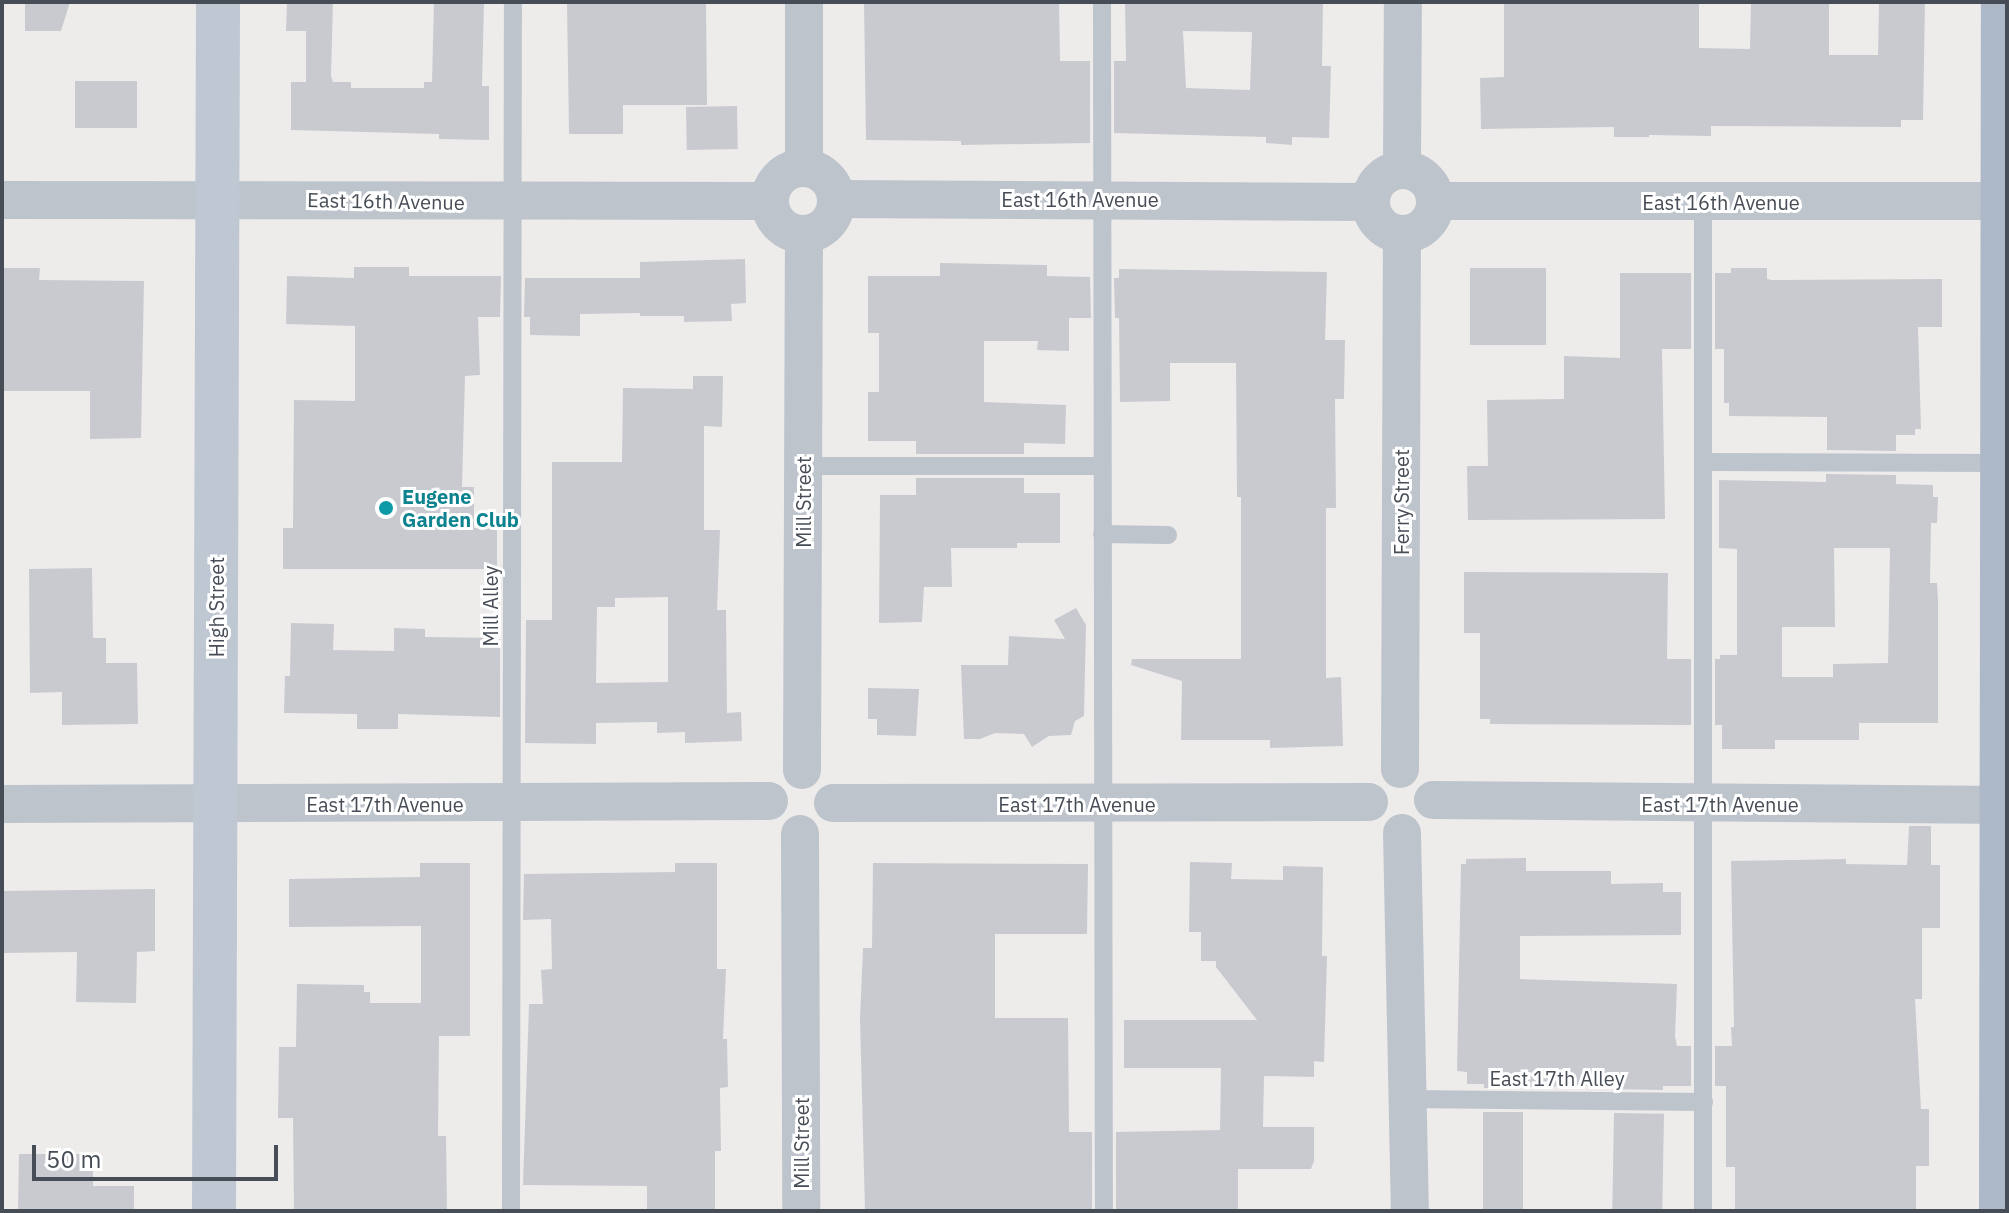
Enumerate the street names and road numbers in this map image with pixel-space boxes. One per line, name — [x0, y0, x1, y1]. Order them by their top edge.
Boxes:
street label: East 16th Avenue — [1001, 187, 1159, 211]
street label: East 16th Avenue — [307, 188, 465, 214]
street label: East 16th Avenue — [1642, 190, 1800, 214]
street label: Ferry Street — [1389, 449, 1413, 555]
street label: Mill Street — [791, 456, 815, 548]
street label: High Street — [204, 557, 228, 657]
street label: Mill Alley — [478, 565, 502, 647]
street label: East 17th Avenue — [306, 792, 464, 816]
street label: East 17th Avenue — [998, 792, 1156, 816]
street label: East 17th Avenue — [1641, 792, 1799, 816]
street label: East 17th Alley — [1489, 1066, 1625, 1090]
street label: Mill Street — [789, 1097, 813, 1189]

